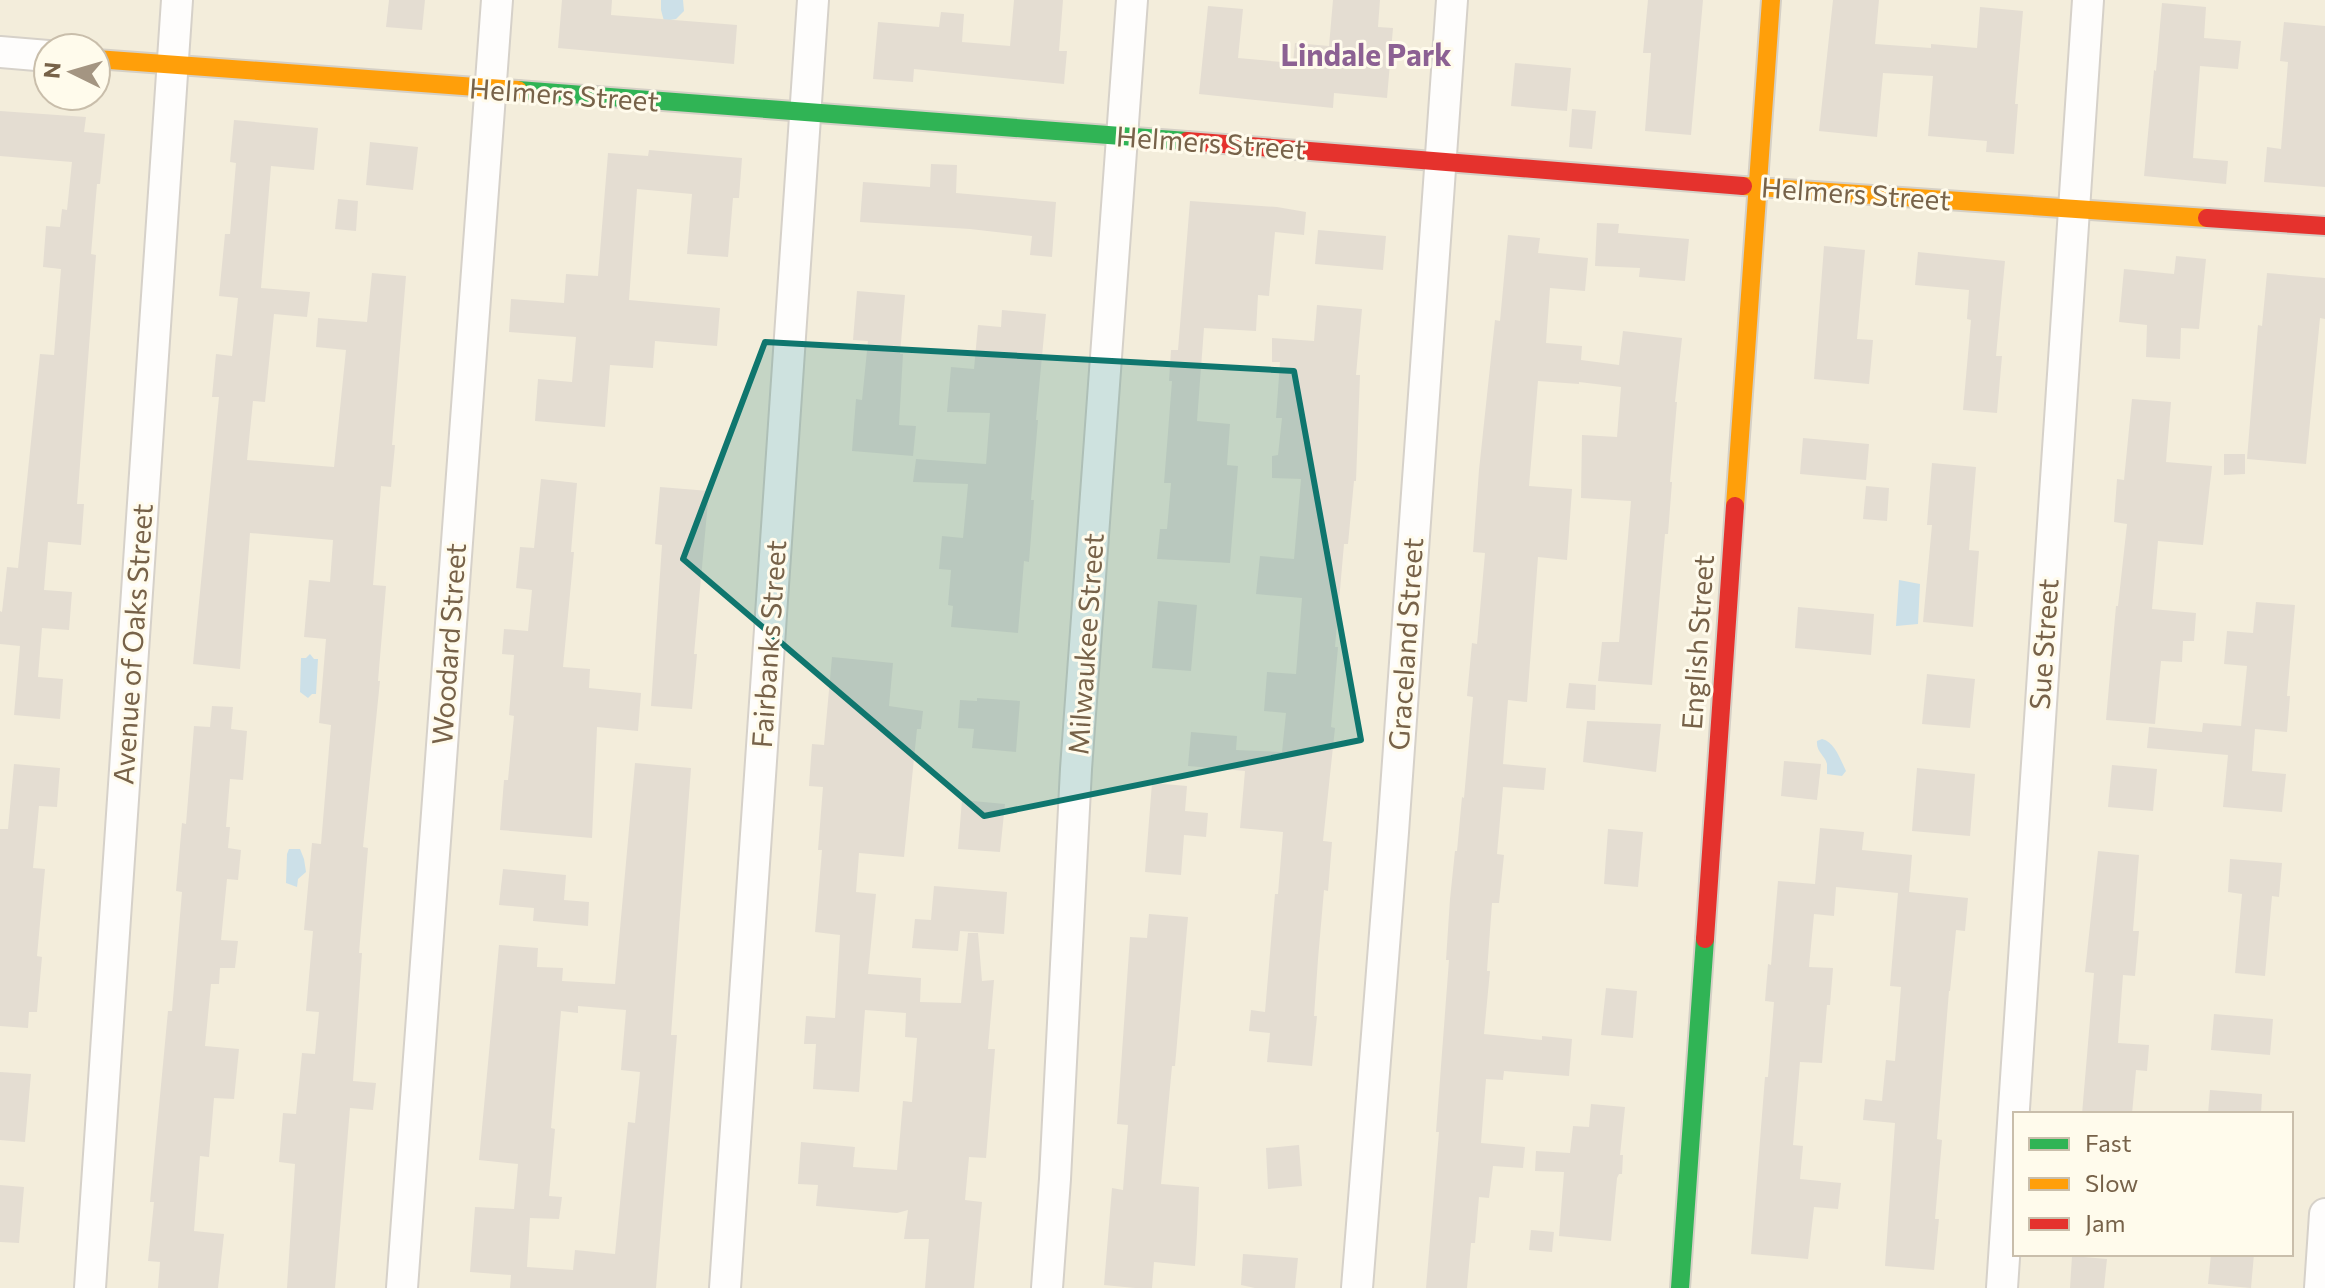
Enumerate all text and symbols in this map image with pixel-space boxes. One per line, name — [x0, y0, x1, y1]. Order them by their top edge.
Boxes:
north arrow — [32, 32, 112, 112]
district label: Lindale Park — [1280, 35, 1452, 72]
text: N — [37, 61, 66, 80]
street label: Helmers Street — [468, 70, 660, 118]
street label: Helmers Street — [1115, 118, 1307, 166]
street label: Helmers Street — [1760, 169, 1952, 217]
street label: Avenue of Oaks Street — [105, 502, 159, 786]
street label: Milwaukee Street — [1060, 532, 1110, 756]
street label: Graceland Street — [1381, 536, 1429, 751]
street label: Fairbanks Street — [744, 539, 792, 749]
street label: Woodard Street — [424, 542, 472, 746]
street label: English Street — [1674, 553, 1720, 731]
street label: Sue Street — [2021, 577, 2065, 711]
legend — [2013, 1112, 2293, 1256]
text: Fast — [2085, 1128, 2132, 1157]
text: Slow — [2085, 1168, 2138, 1197]
text: Jam — [2085, 1208, 2125, 1237]

